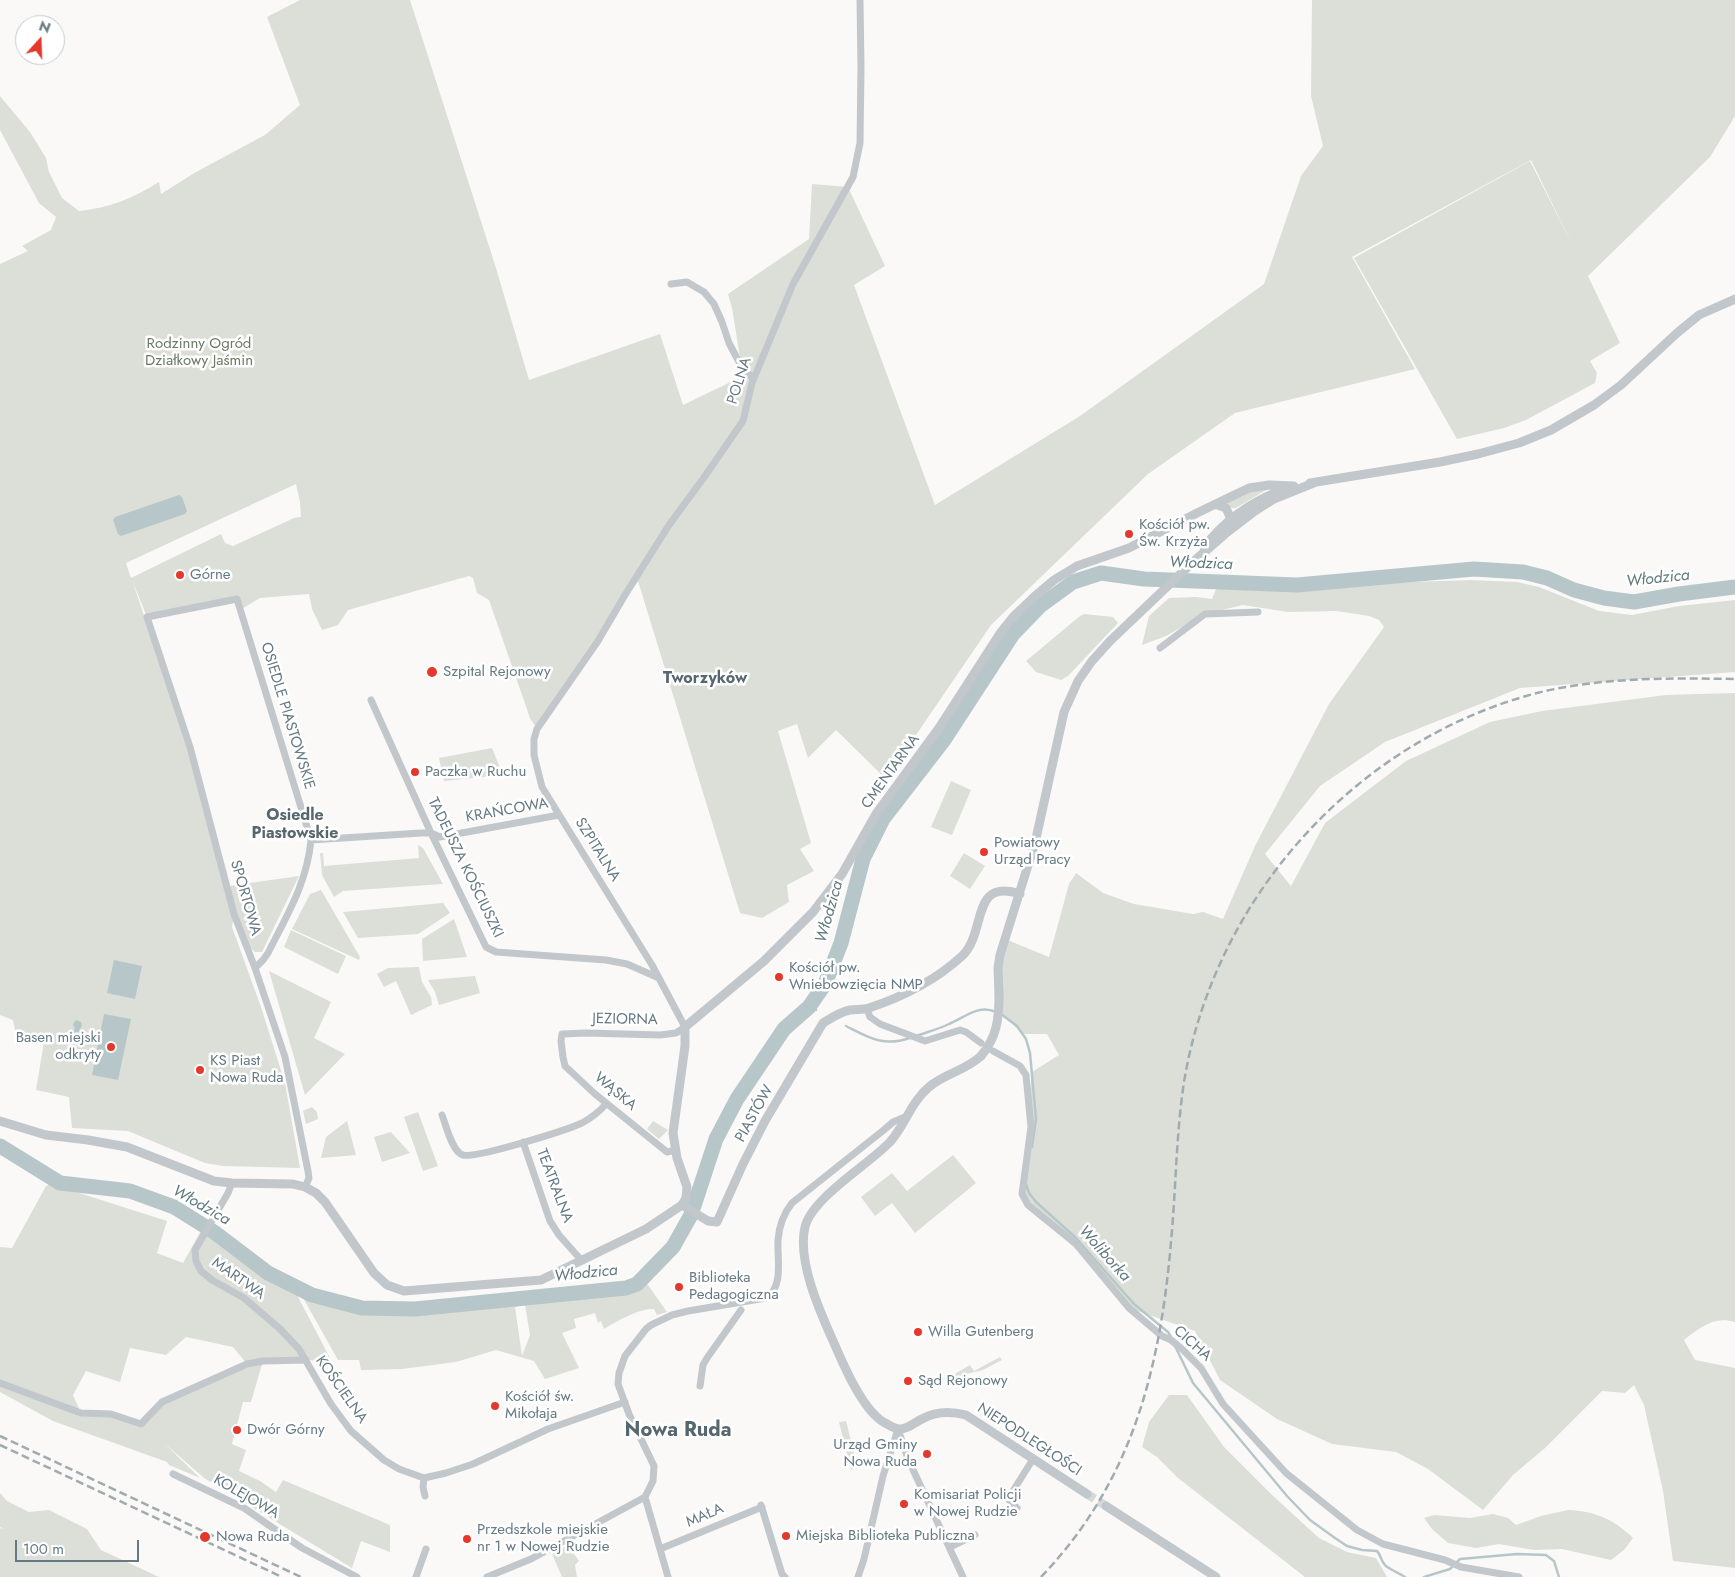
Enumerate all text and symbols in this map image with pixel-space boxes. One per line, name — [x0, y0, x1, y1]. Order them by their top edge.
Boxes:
north arrow — [15, 15, 65, 65]
text: N — [36, 16, 53, 38]
park label: Rodzinny Ogród Działkowy Jaśmin — [145, 335, 253, 370]
street label: POLNA — [724, 355, 756, 407]
place label: Kościół pw. Św. Krzyża — [1139, 516, 1211, 551]
marker: Kościół pw. Św. Krzyża — [1123, 528, 1135, 540]
water label: Włodzica — [1169, 553, 1233, 575]
place label: Górne — [190, 566, 231, 584]
water label: Włodzica — [1625, 566, 1691, 592]
marker: Górne — [174, 569, 186, 581]
street label: OSIEDLE PIASTOWSKIE — [256, 640, 318, 792]
place label: Szpital Rejonowy — [443, 663, 550, 681]
marker: Szpital Rejonowy — [425, 665, 439, 679]
district label: Tworzyków — [663, 669, 747, 689]
street label: CMENTARNA — [858, 731, 924, 813]
place label: Paczka w Ruchu — [425, 763, 526, 781]
marker: Paczka w Ruchu — [409, 766, 421, 778]
street label: TADEUSZA KOŚCIUSZKI — [423, 795, 507, 941]
street label: KRAŃCOWA — [464, 795, 550, 827]
district label: Osiedle Piastowskie — [252, 806, 338, 844]
street label: SZPITALNA — [570, 815, 624, 885]
place label: Powiatowy Urząd Pracy — [994, 834, 1070, 869]
marker: Powiatowy Urząd Pracy — [978, 846, 990, 858]
street label: SPORTOWA — [226, 858, 264, 938]
water label: Włodzica — [812, 879, 848, 945]
place label: Kościół pw. Wniebowzięcia NMP — [789, 959, 923, 994]
marker: Kościół pw. Wniebowzięcia NMP — [773, 971, 785, 983]
street label: JEZIORNA — [592, 1010, 658, 1030]
place label: Basen miejski odkryty — [16, 1029, 101, 1064]
marker: Basen miejski odkryty — [105, 1041, 117, 1053]
place label: KS Piast Nowa Ruda — [210, 1052, 284, 1087]
marker: KS Piast Nowa Ruda — [194, 1064, 206, 1076]
street label: WĄSKA — [590, 1069, 640, 1115]
street label: PIASTÓW — [732, 1082, 778, 1146]
street label: TEATRALNA — [532, 1147, 576, 1225]
water label: Włodzica — [169, 1182, 233, 1230]
water label: Woliborka — [1074, 1222, 1134, 1286]
street label: MARTWA — [208, 1254, 268, 1304]
water label: Włodzica — [553, 1261, 619, 1287]
place label: Biblioteka Pedagogiczna — [689, 1269, 779, 1304]
marker: Biblioteka Pedagogiczna — [673, 1281, 685, 1293]
street label: CICHA — [1169, 1322, 1215, 1366]
place label: Willa Gutenberg — [928, 1323, 1034, 1341]
marker: Willa Gutenberg — [912, 1326, 924, 1338]
street label: KOŚCIELNA — [311, 1353, 371, 1427]
place label: Sąd Rejonowy — [918, 1372, 1008, 1390]
marker: Sąd Rejonowy — [902, 1375, 914, 1387]
place label: Kościół św. Mikołaja — [505, 1388, 574, 1423]
marker: Kościół św. Mikołaja — [489, 1400, 501, 1412]
street label: NIEPODLEGŁOŚCI — [973, 1400, 1085, 1480]
district label: Nowa Ruda — [625, 1419, 731, 1443]
place label: Dwór Górny — [247, 1421, 325, 1439]
marker: Dwór Górny — [231, 1424, 243, 1436]
place label: Urząd Gminy Nowa Ruda — [833, 1436, 917, 1471]
marker: Urząd Gminy Nowa Ruda — [921, 1448, 933, 1460]
street label: KOLEJOWA — [210, 1471, 282, 1523]
place label: Komisariat Policji w Nowej Rudzie — [914, 1486, 1022, 1521]
marker: Komisariat Policji w Nowej Rudzie — [898, 1498, 910, 1510]
street label: MAŁA — [683, 1500, 727, 1532]
place label: Przedszkole miejskie nr 1 w Nowej Rudzie — [477, 1521, 609, 1556]
place label: Miejska Biblioteka Publiczna — [796, 1527, 975, 1545]
place label: Nowa Ruda — [216, 1528, 290, 1546]
scale bar — [18, 1530, 141, 1562]
marker: Nowa Ruda — [198, 1530, 212, 1544]
marker: Miejska Biblioteka Publiczna — [780, 1530, 792, 1542]
marker: Przedszkole miejskie nr 1 w Nowej Rudzie — [461, 1533, 473, 1545]
text: 100 m — [23, 1538, 64, 1560]

